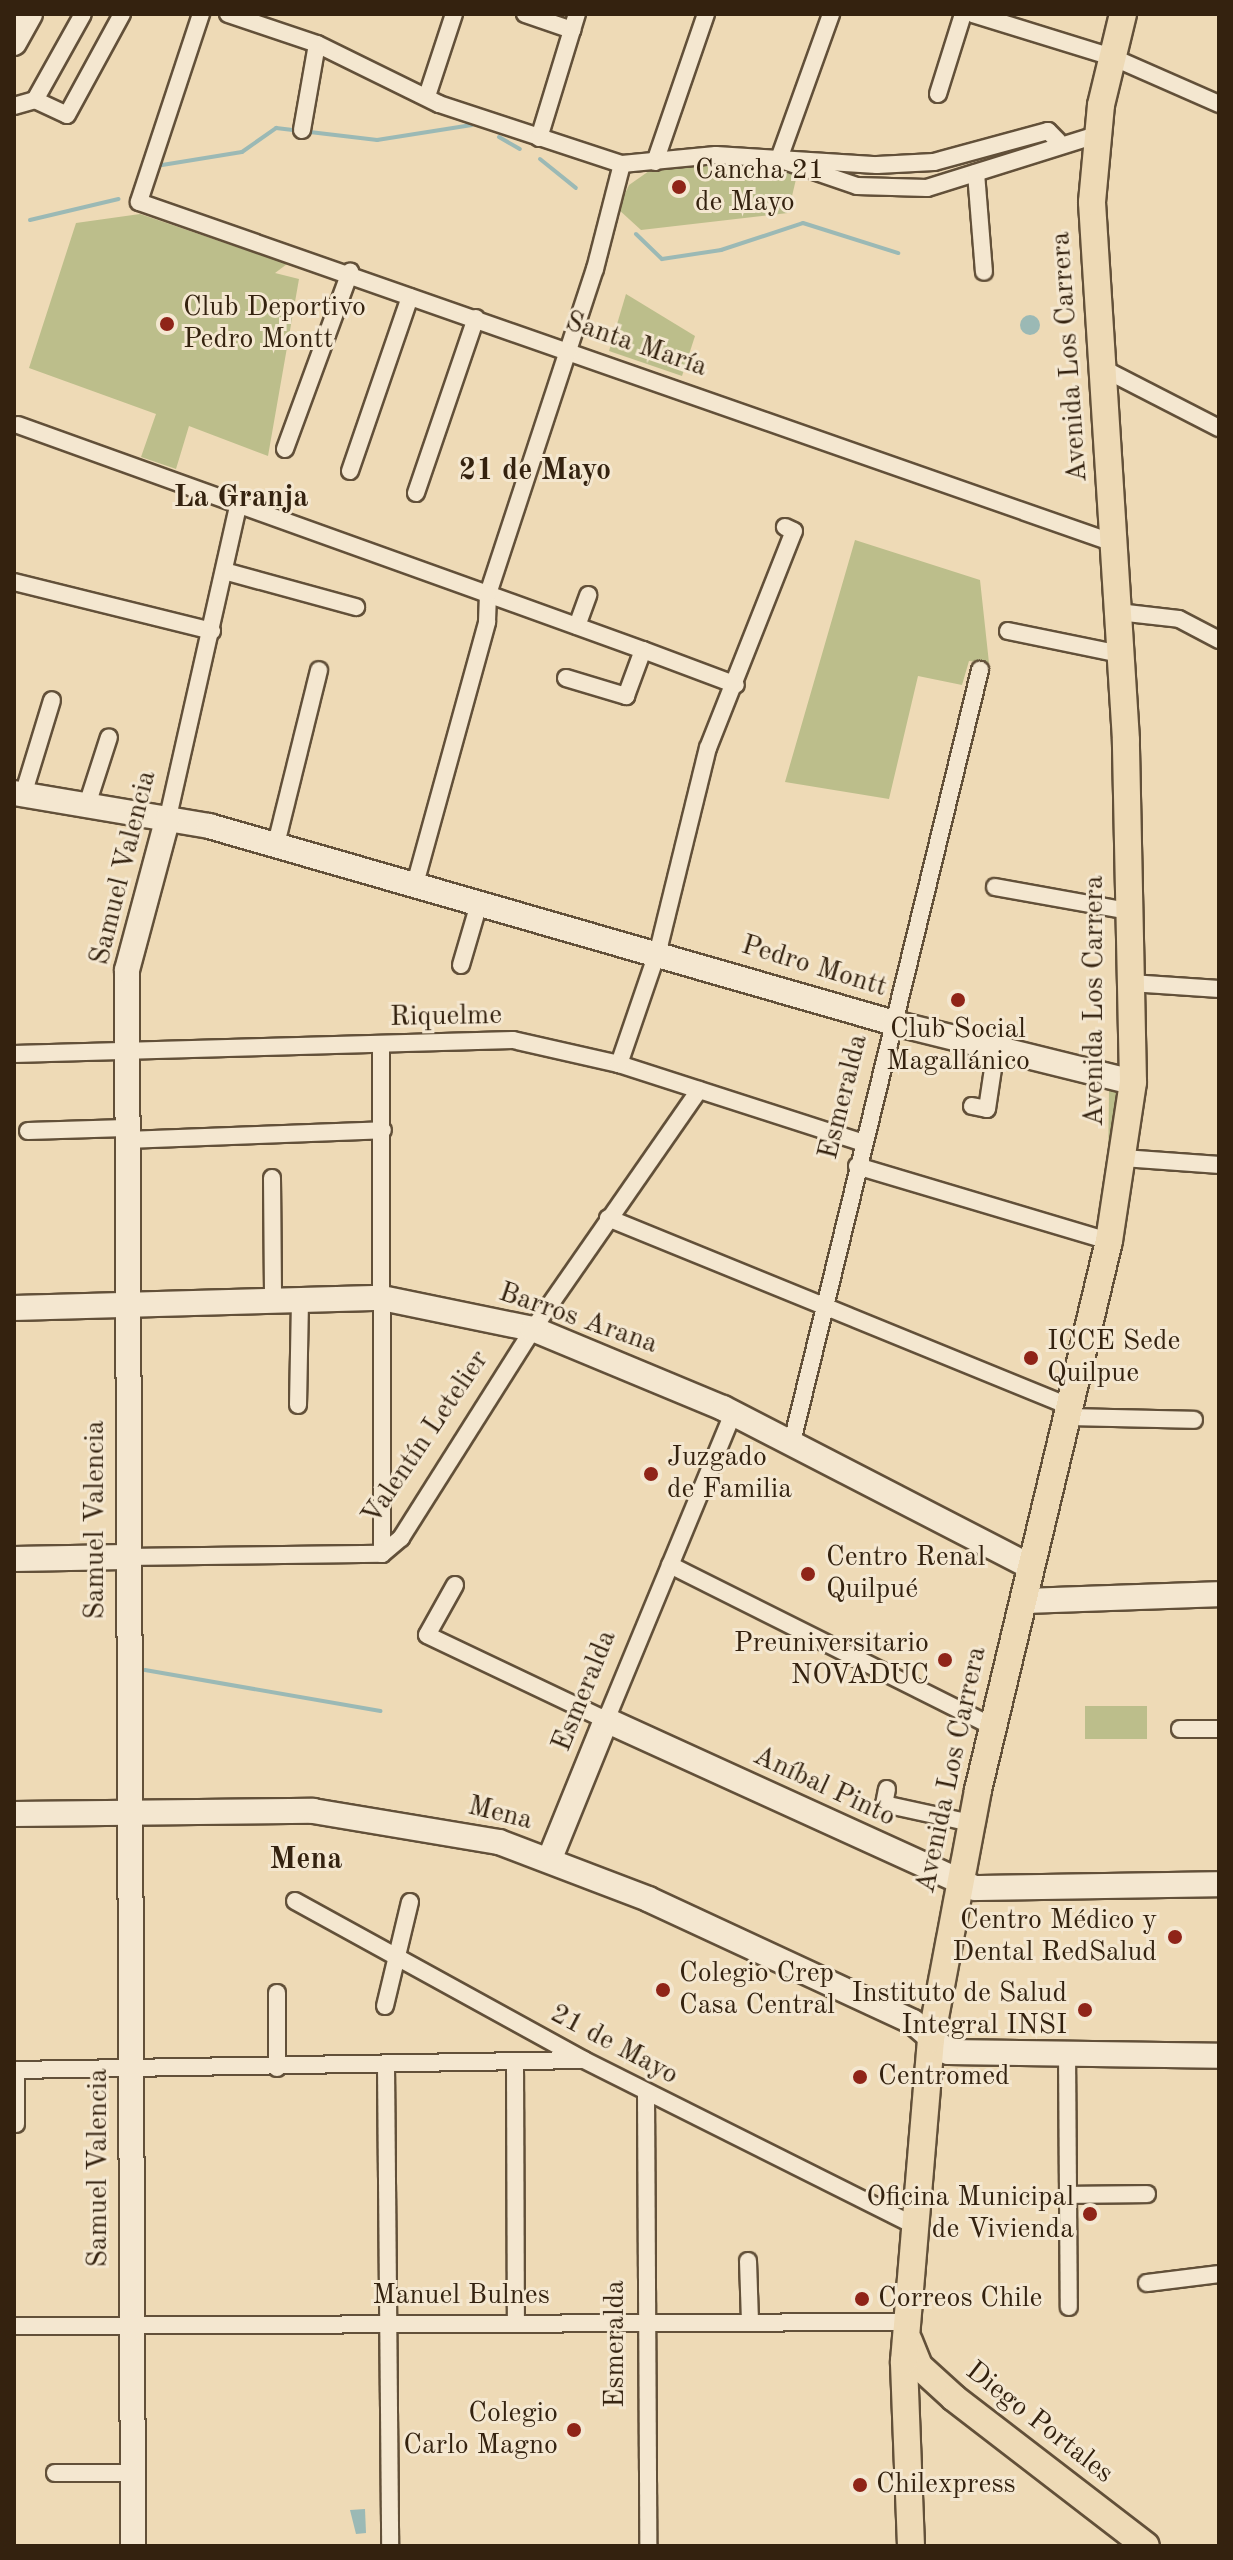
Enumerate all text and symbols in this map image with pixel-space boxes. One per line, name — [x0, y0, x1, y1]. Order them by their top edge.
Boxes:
place label: Cancha 21 de Mayo — [695, 154, 824, 220]
marker: Cancha 21 de Mayo — [670, 178, 688, 196]
street label: Avenida Los Carrera — [1044, 230, 1096, 484]
place label: Club Deportivo Pedro Montt — [183, 291, 366, 357]
street label: Santa María — [561, 305, 711, 385]
marker: Club Deportivo Pedro Montt — [158, 315, 176, 333]
district label: 21 de Mayo — [459, 453, 611, 489]
district label: La Granja — [173, 480, 309, 516]
street label: Samuel Valencia — [84, 767, 164, 969]
street label: Avenida Los Carrera — [1078, 875, 1112, 1127]
street label: Pedro Montt — [737, 929, 891, 1005]
marker: Club Social Magallánico — [949, 991, 967, 1009]
street label: Riquelme — [390, 999, 502, 1035]
place label: Club Social Magallánico — [886, 1013, 1030, 1079]
street label: Esmeralda — [812, 1031, 876, 1163]
street label: Barros Arana — [494, 1276, 662, 1362]
place label: ICCE Sede Quilpue — [1047, 1325, 1180, 1391]
street label: Valentín Letelier — [355, 1345, 497, 1531]
marker: ICCE Sede Quilpue — [1022, 1349, 1040, 1367]
street label: Samuel Valencia — [79, 1420, 113, 1620]
place label: Juzgado de Familia — [667, 1441, 792, 1507]
marker: Juzgado de Familia — [642, 1465, 660, 1483]
place label: Centro Renal Quilpué — [826, 1541, 985, 1607]
marker: Centro Renal Quilpué — [797, 1563, 819, 1585]
street label: Esmeralda — [545, 1625, 625, 1757]
place label: Preuniversitario NOVADUC — [734, 1627, 929, 1693]
street label: Avenida Los Carrera — [909, 1644, 995, 1896]
marker: Preuniversitario NOVADUC — [936, 1651, 954, 1669]
street label: Aníbal Pinto — [748, 1739, 900, 1835]
street label: Mena — [464, 1790, 536, 1838]
district label: Mena — [270, 1842, 342, 1878]
place label: Centro Médico y Dental RedSalud — [952, 1904, 1157, 1970]
marker: Centro Médico y Dental RedSalud — [1164, 1926, 1186, 1948]
place label: Colegio Crep Casa Central — [679, 1957, 835, 2023]
place label: Instituto de Salud Integral INSI — [851, 1977, 1067, 2043]
marker: Colegio Crep Casa Central — [654, 1981, 672, 1999]
street label: 21 de Mayo — [544, 1997, 684, 2093]
marker: Instituto de Salud Integral INSI — [1074, 1999, 1096, 2021]
place label: Centromed — [878, 2060, 1010, 2094]
marker: Centromed — [849, 2066, 871, 2088]
street label: Samuel Valencia — [82, 2068, 116, 2268]
place label: Oficina Municipal de Vivienda — [866, 2181, 1074, 2247]
marker: Oficina Municipal de Vivienda — [1081, 2205, 1099, 2223]
street label: Manuel Bulnes — [372, 2279, 550, 2313]
street label: Esmeralda — [599, 2280, 633, 2408]
place label: Correos Chile — [878, 2282, 1042, 2316]
marker: Correos Chile — [853, 2290, 871, 2308]
street label: Diego Portales — [958, 2355, 1120, 2491]
place label: Colegio Carlo Magno — [403, 2397, 558, 2463]
marker: Colegio Carlo Magno — [565, 2421, 583, 2439]
place label: Chilexpress — [876, 2468, 1016, 2502]
marker: Chilexpress — [851, 2476, 869, 2494]

